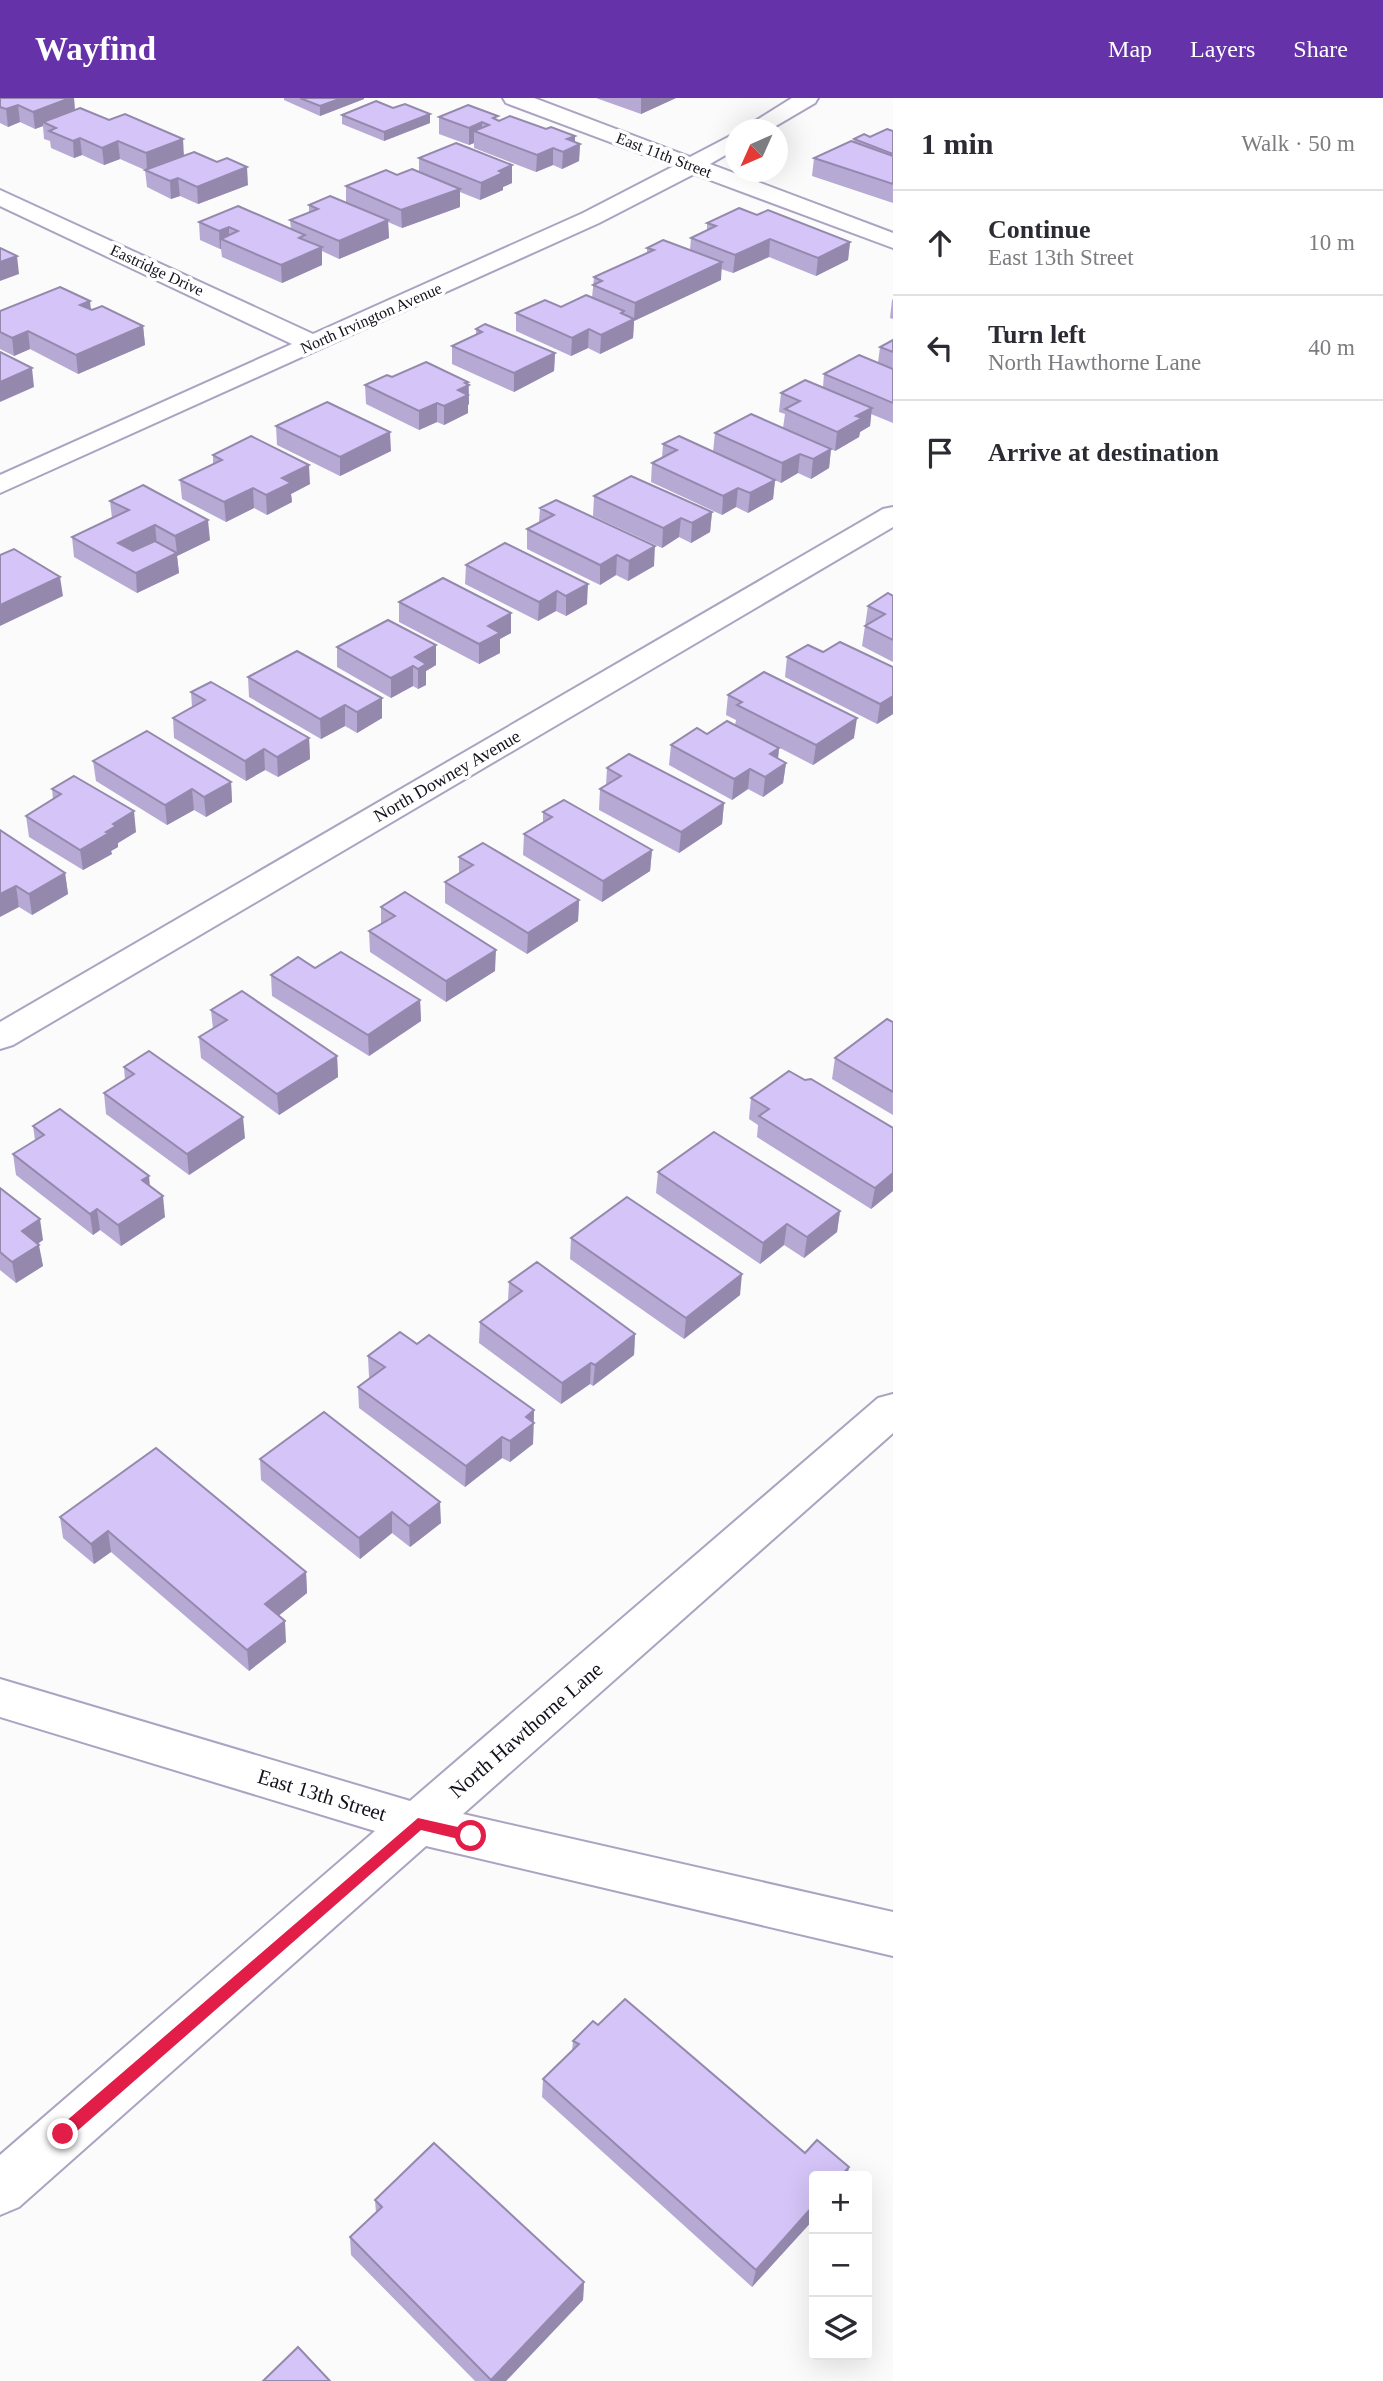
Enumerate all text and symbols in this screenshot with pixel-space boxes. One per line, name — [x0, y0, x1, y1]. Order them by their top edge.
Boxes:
text: Wayfind — [35, 31, 156, 67]
text: Map — [1108, 36, 1152, 62]
text: Layers — [1190, 36, 1255, 62]
text: Share — [1293, 36, 1348, 62]
north arrow — [725, 119, 788, 182]
text: 1 min — [921, 127, 994, 160]
street label: East 11th Street — [614, 129, 715, 181]
text: Walk · 50 m — [1241, 131, 1355, 156]
text: Continue — [988, 215, 1091, 244]
icon: ahead — [921, 224, 959, 262]
text: 10 m — [1308, 230, 1355, 255]
street label: Eastridge Drive — [107, 241, 206, 300]
text: East 13th Street — [988, 245, 1134, 270]
street label: North Irvington Avenue — [298, 279, 445, 358]
text: Turn left — [988, 320, 1086, 349]
icon: left — [921, 329, 959, 367]
text: 40 m — [1308, 335, 1355, 360]
text: North Hawthorne Lane — [988, 350, 1201, 375]
icon: arrive — [921, 434, 959, 472]
text: Arrive at destination — [988, 438, 1219, 467]
street label: North Downey Avenue — [370, 726, 524, 826]
street label: North Hawthorne Lane — [445, 1657, 607, 1803]
street label: East 13th Street — [255, 1764, 389, 1826]
route start — [455, 1820, 486, 1851]
route end — [47, 2118, 78, 2149]
map controls — [809, 2171, 872, 2360]
button: + — [809, 2171, 872, 2234]
button: − — [809, 2234, 872, 2297]
button: layers — [809, 2297, 872, 2360]

